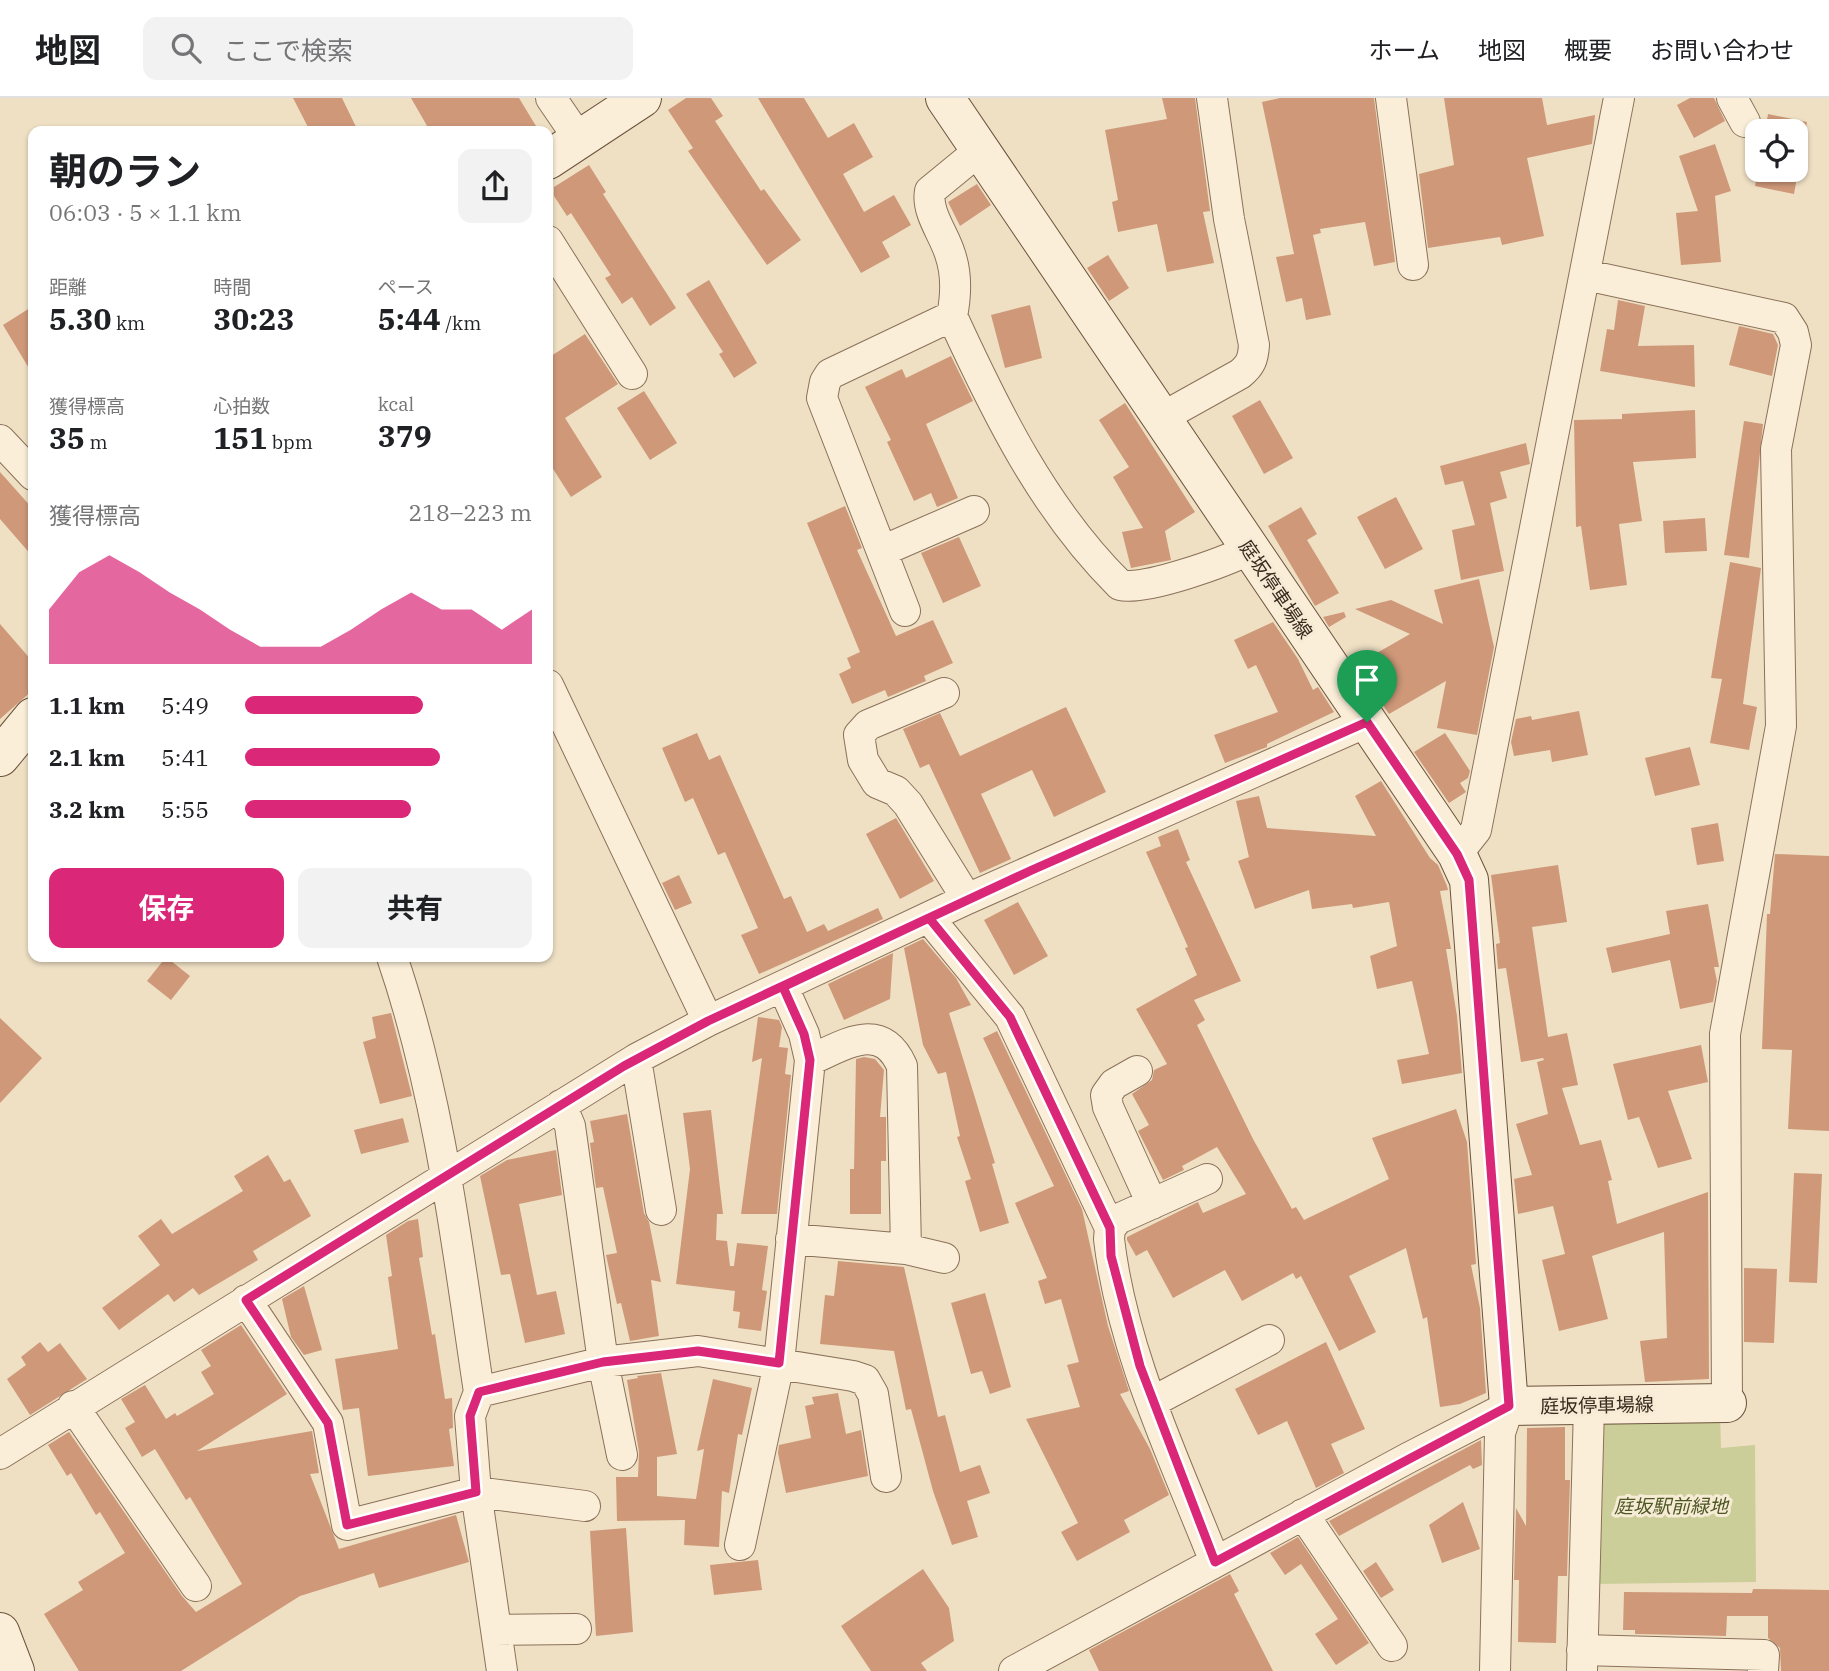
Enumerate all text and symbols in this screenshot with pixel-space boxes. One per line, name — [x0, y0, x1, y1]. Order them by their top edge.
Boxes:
search box — [143, 17, 633, 80]
text: 地図 — [35, 28, 101, 71]
icon: search — [167, 29, 205, 67]
text: ここで検索 — [223, 33, 353, 67]
text: ホーム — [1369, 34, 1440, 66]
text: 地図 — [1478, 34, 1526, 66]
text: 概要 — [1564, 34, 1612, 66]
text: お問い合わせ — [1650, 34, 1794, 66]
map controls — [1745, 119, 1808, 182]
button: locate — [1745, 119, 1808, 182]
text: 朝のラン — [49, 146, 201, 195]
button: share — [458, 149, 532, 223]
text: 06:03 · 5 × 1.1 km — [49, 197, 242, 227]
text: 距離 — [49, 275, 87, 299]
text: 時間 — [213, 275, 251, 299]
text: ペース — [378, 275, 434, 299]
text: 5.30 — [49, 299, 111, 338]
text: 30:23 — [213, 299, 294, 338]
text: 5:44 — [378, 299, 441, 338]
text: km — [111, 311, 145, 335]
text: /km — [441, 311, 481, 335]
text: kcal — [378, 392, 414, 416]
text: 獲得標高 — [49, 394, 125, 418]
text: 心拍数 — [213, 394, 270, 418]
text: 379 — [378, 416, 432, 455]
text: 35 — [49, 418, 85, 457]
text: 151 — [213, 418, 267, 457]
text: m — [85, 430, 108, 454]
text: bpm — [267, 430, 313, 454]
text: 218–223 m — [408, 497, 532, 527]
text: 獲得標高 — [49, 500, 141, 530]
street label: 庭坂停車場線 — [1234, 535, 1318, 643]
pin — [1337, 650, 1397, 722]
icon: arrive — [1348, 661, 1386, 699]
text: 1.1 km — [49, 690, 125, 720]
text: 5:49 — [161, 690, 209, 720]
text: 2.1 km — [49, 742, 125, 772]
text: 5:41 — [161, 742, 209, 772]
text: 3.2 km — [49, 794, 125, 824]
text: 5:55 — [161, 794, 209, 824]
button: 保存 — [49, 868, 284, 948]
button: 共有 — [298, 868, 532, 948]
street label: 庭坂停車場線 — [1540, 1392, 1654, 1418]
park label: 庭坂駅前緑地 — [1614, 1494, 1730, 1518]

